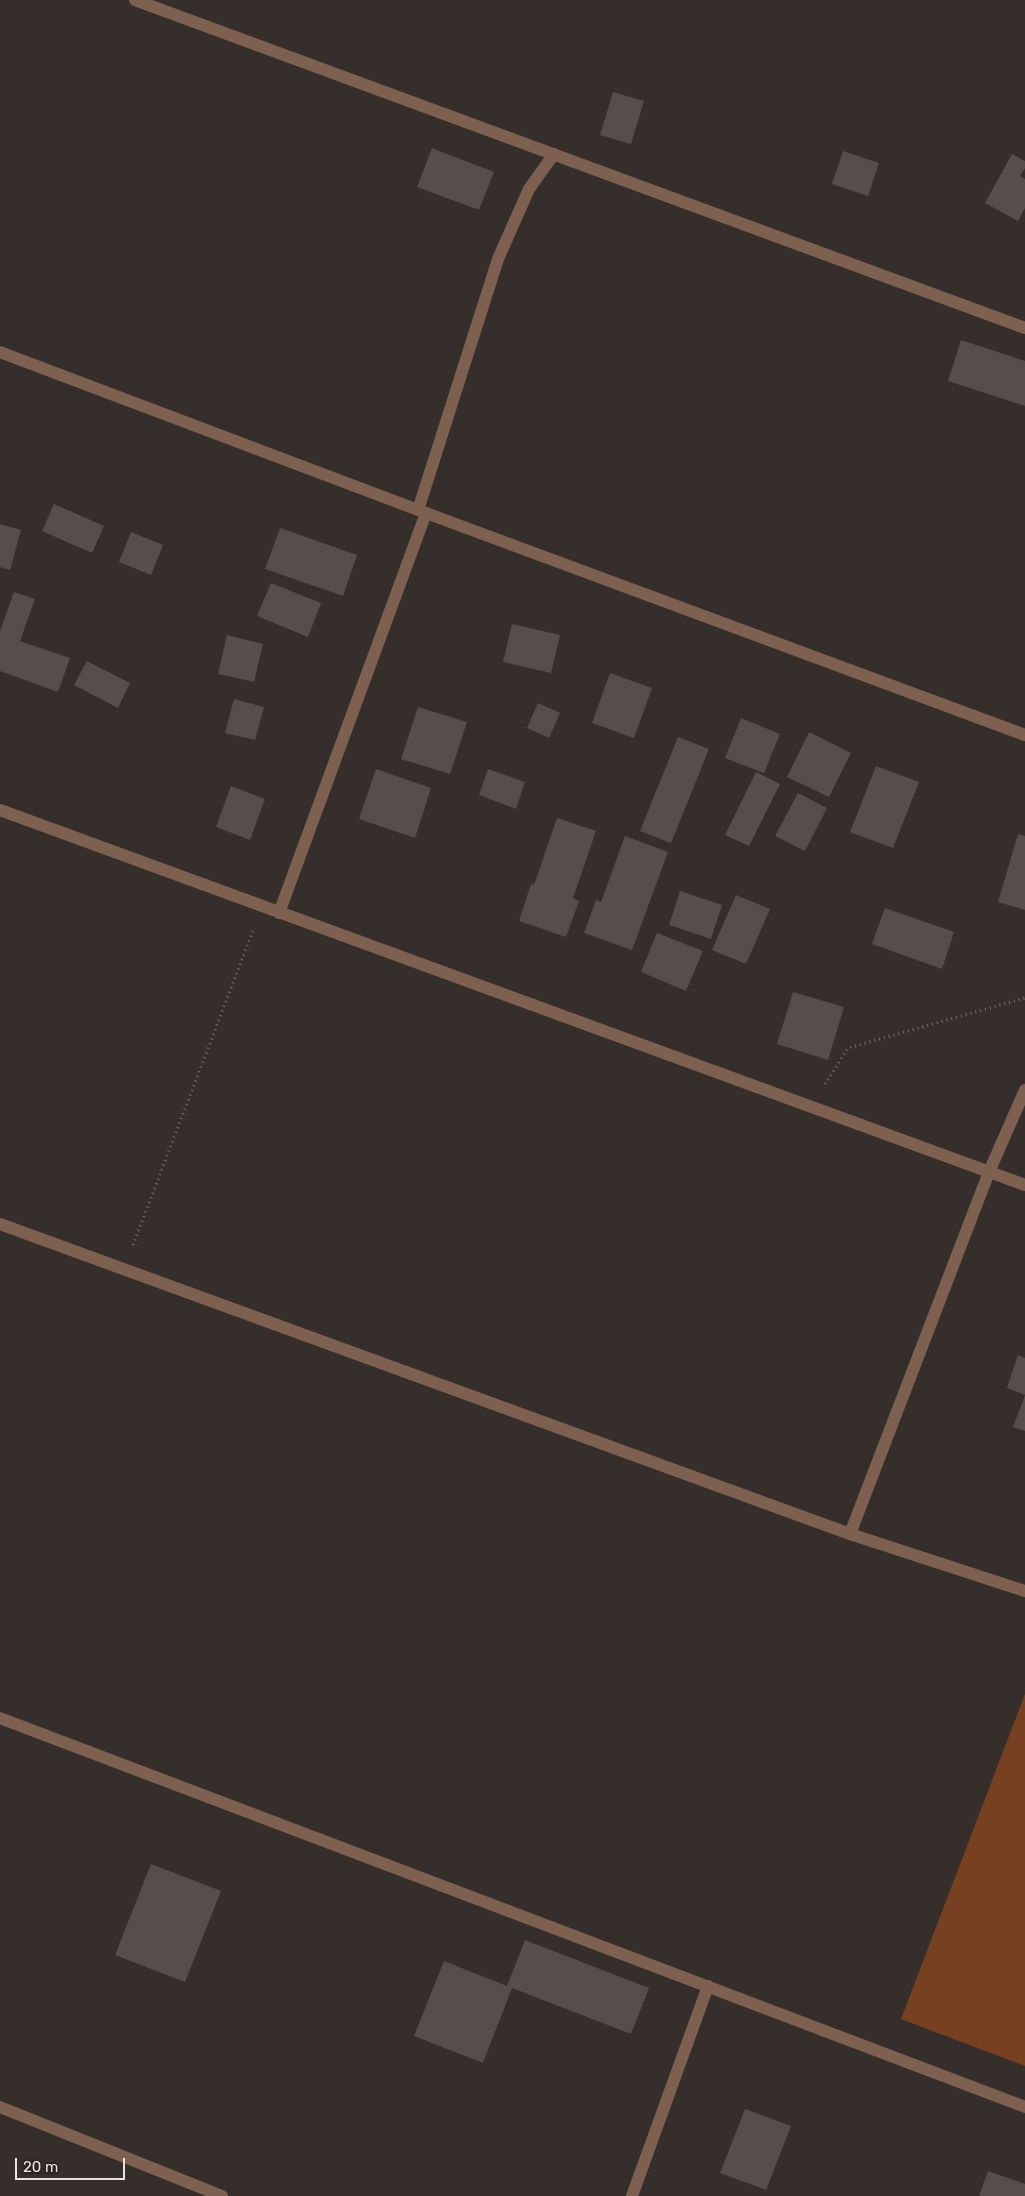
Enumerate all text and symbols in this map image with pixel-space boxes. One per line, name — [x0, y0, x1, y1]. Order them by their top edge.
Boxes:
scale bar — [18, 2148, 128, 2180]
text: 20 m — [23, 2158, 58, 2176]

